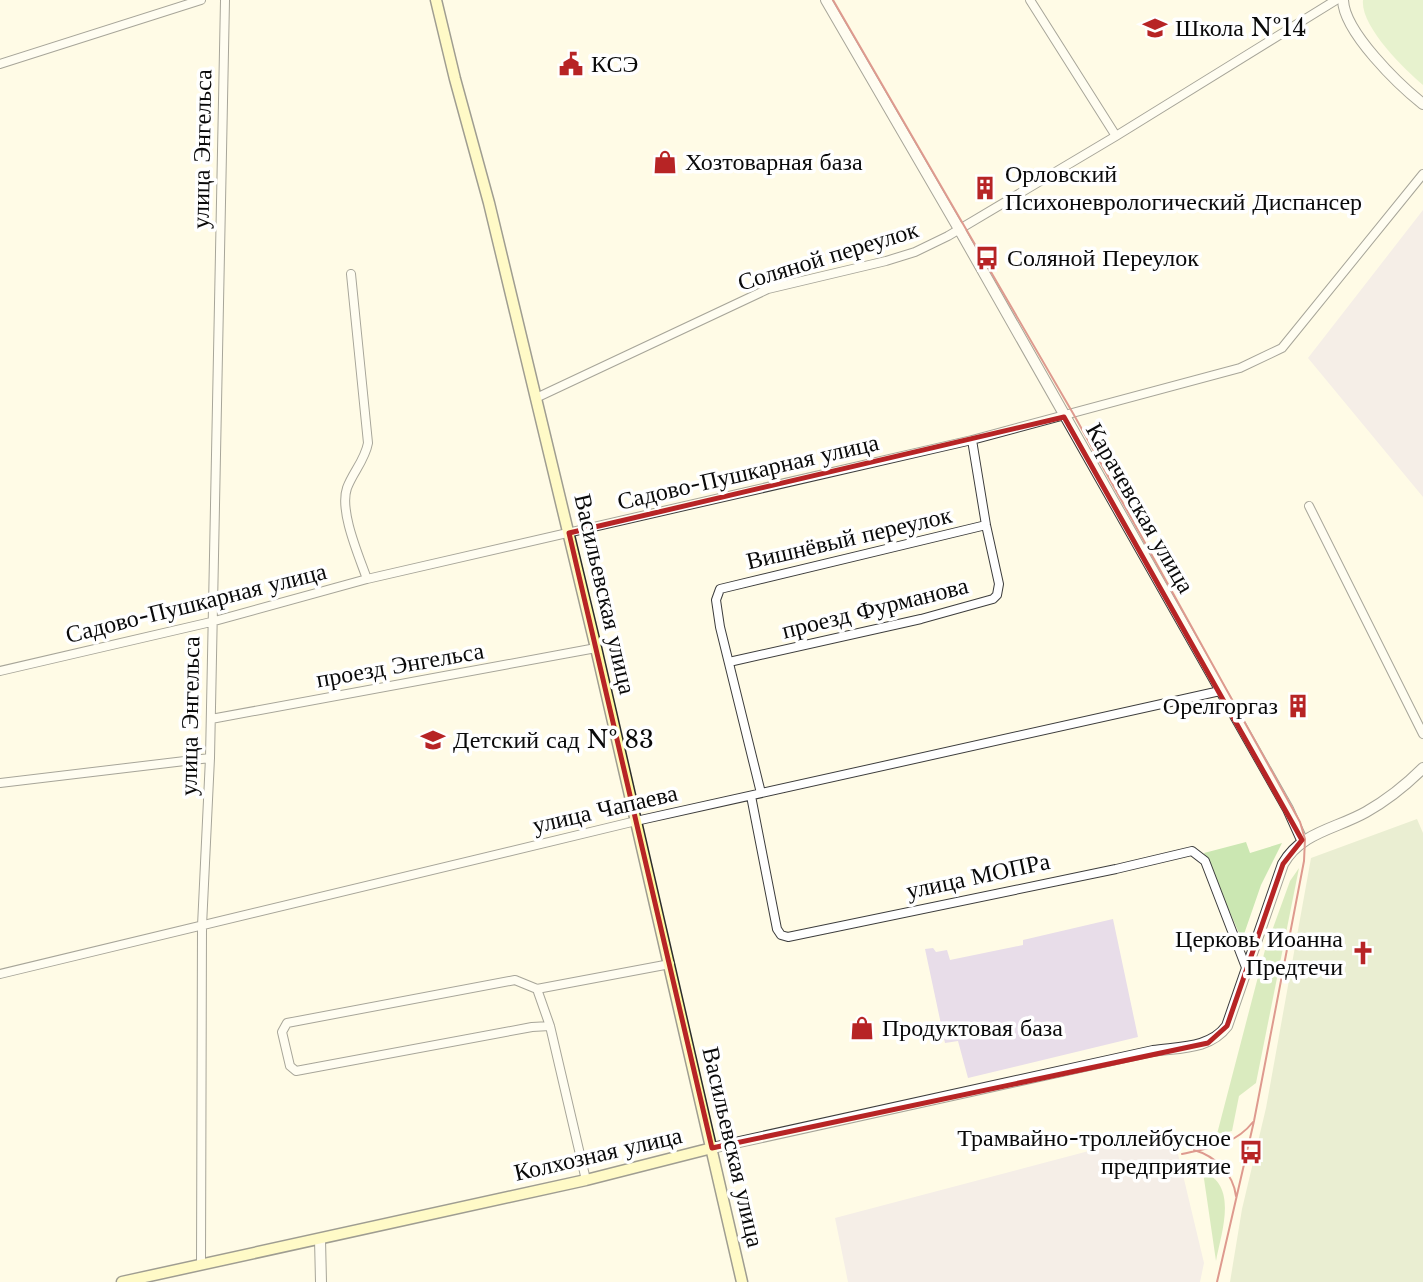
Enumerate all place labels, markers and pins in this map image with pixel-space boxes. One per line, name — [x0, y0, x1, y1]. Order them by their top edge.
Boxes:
place label: Школа №14 — [1175, 13, 1306, 42]
school or university icon: Школа №14 — [1141, 14, 1169, 42]
place label: КСЭ — [591, 49, 638, 78]
public building icon: КСЭ — [557, 50, 585, 78]
place label: Хозтоварная база — [685, 147, 863, 176]
shop icon: Хозтоварная база — [651, 148, 679, 176]
place label: Орловский Психоневрологический Диспансер — [1005, 159, 1362, 216]
building icon: Орловский Психоневрологический Диспансер — [971, 174, 999, 202]
place label: Соляной Переулок — [1007, 243, 1199, 272]
bus stop icon: Соляной Переулок — [973, 244, 1001, 272]
place label: Орелгоргаз — [1163, 691, 1278, 720]
building icon: Орелгоргаз — [1284, 692, 1312, 720]
place label: Детский сад № 83 — [453, 725, 654, 754]
school or university icon: Детский сад № 83 — [419, 726, 447, 754]
place label: Церковь Иоанна Предтечи — [1175, 924, 1343, 981]
church icon: Церковь Иоанна Предтечи — [1349, 939, 1377, 967]
place label: Продуктовая база — [882, 1013, 1063, 1042]
shop icon: Продуктовая база — [848, 1014, 876, 1042]
place label: Трамвайно-троллейбусное предприятие — [957, 1123, 1231, 1180]
bus stop icon: Трамвайно-троллейбусное предприятие — [1237, 1138, 1265, 1166]

